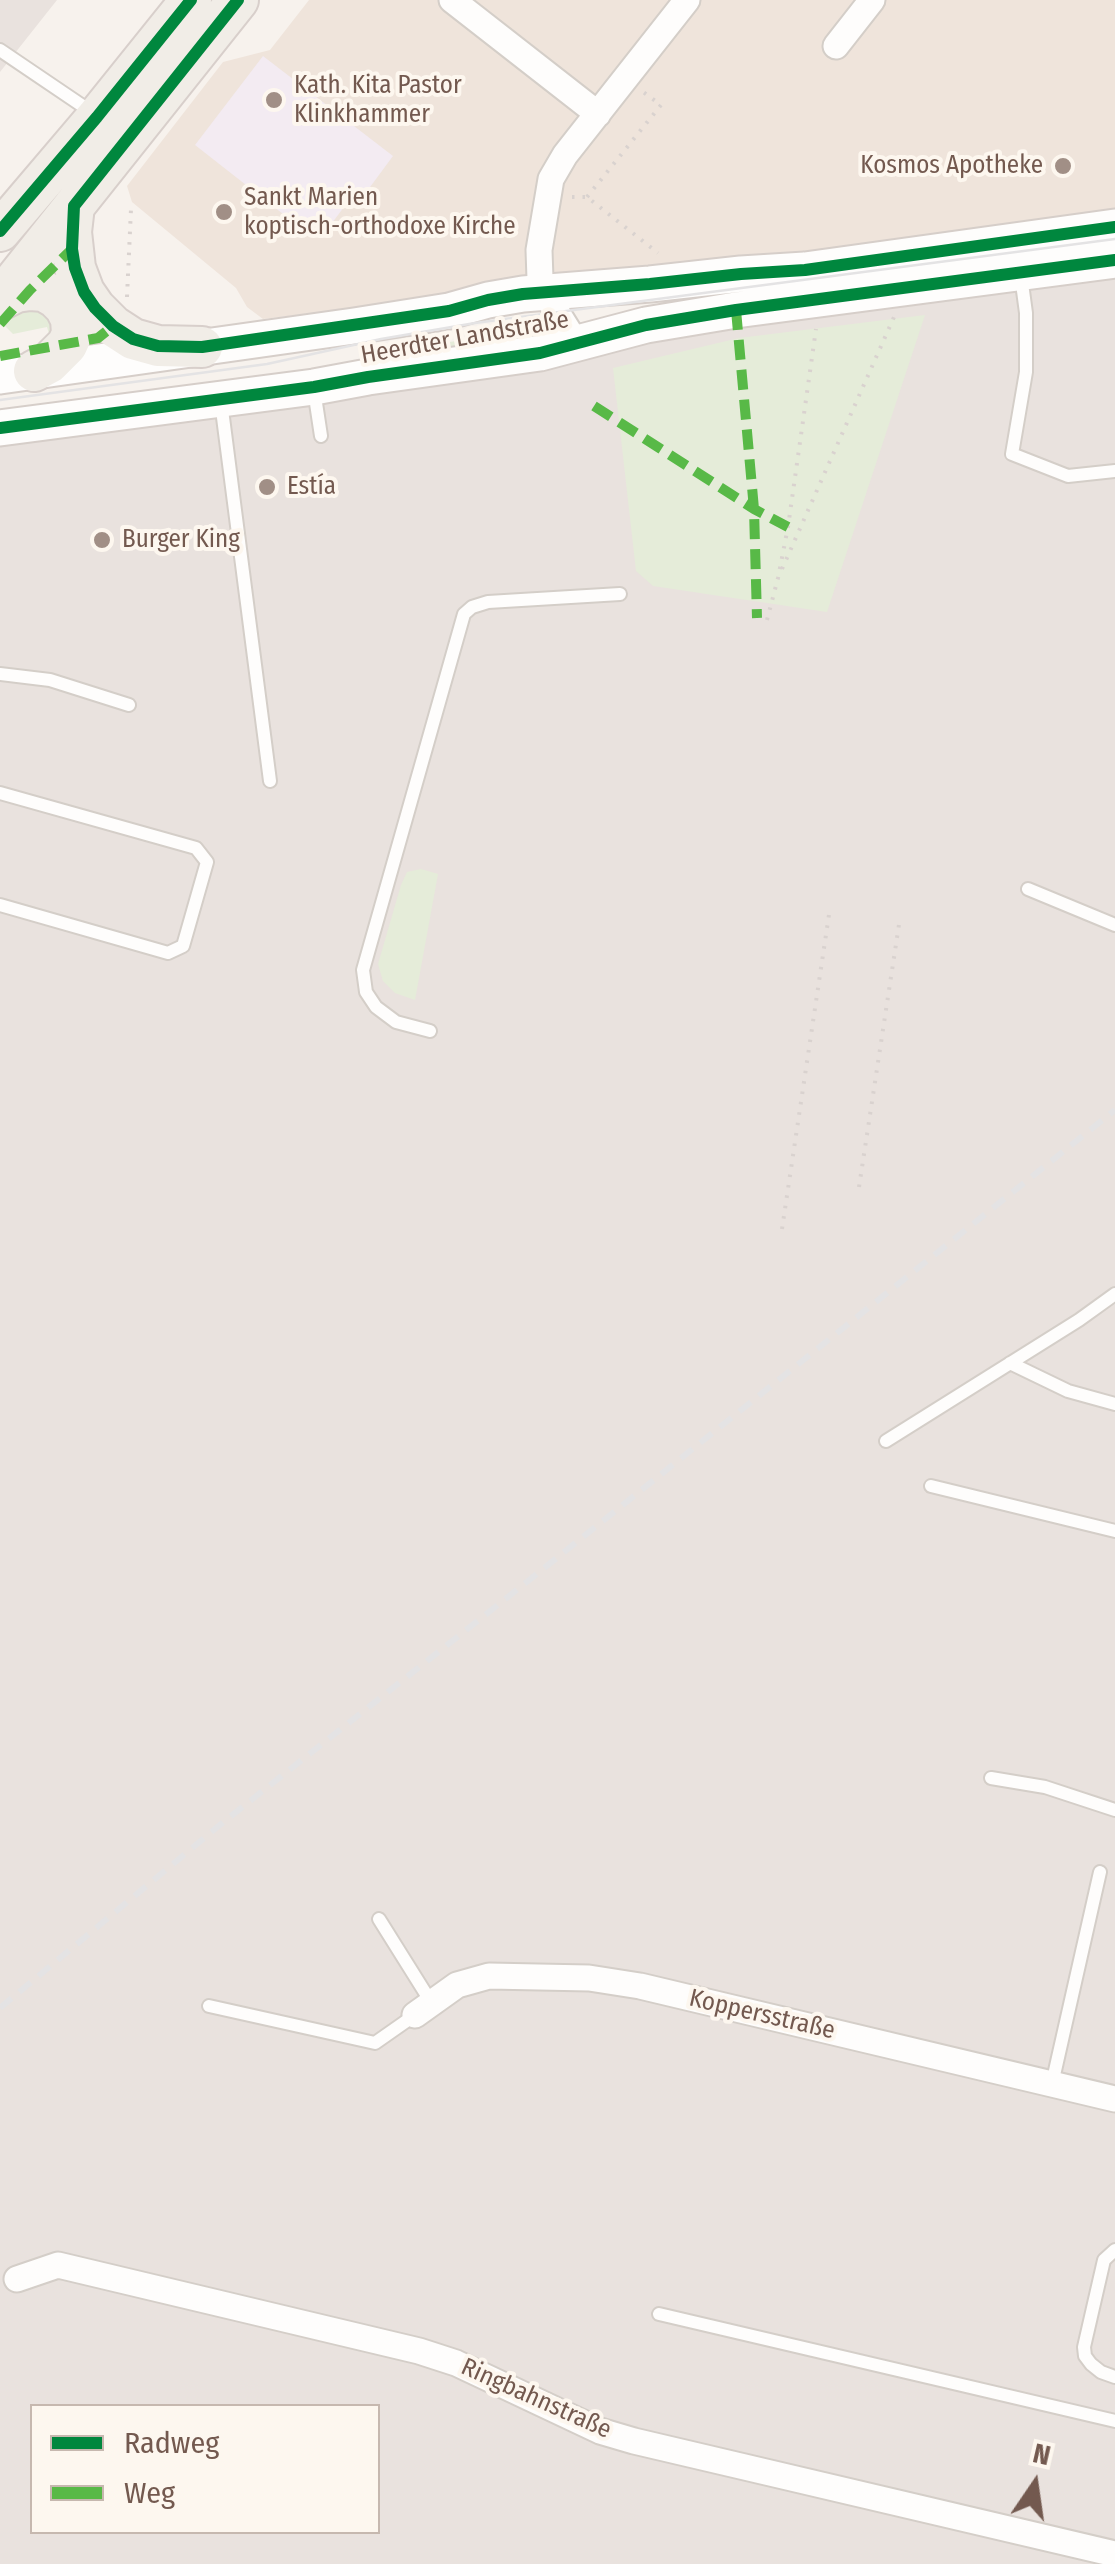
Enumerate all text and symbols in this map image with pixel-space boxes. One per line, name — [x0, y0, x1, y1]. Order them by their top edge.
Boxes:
place label: Kath. Kita Pastor Klinkhammer — [294, 71, 462, 130]
marker: Kath. Kita Pastor Klinkhammer — [263, 89, 285, 111]
place label: Kosmos Apotheke — [860, 151, 1043, 181]
marker: Kosmos Apotheke — [1052, 155, 1074, 177]
place label: Sankt Marien koptisch-orthodoxe Kirche — [244, 183, 516, 242]
marker: Sankt Marien koptisch-orthodoxe Kirche — [213, 201, 235, 223]
street label: Heerdter Landstraße — [359, 305, 571, 371]
place label: Estía — [287, 472, 336, 502]
marker: Estía — [256, 476, 278, 498]
place label: Burger King — [122, 525, 240, 555]
marker: Burger King — [91, 529, 113, 551]
street label: Koppersstraße — [686, 1984, 838, 2046]
street label: Ringbahnstraße — [456, 2352, 616, 2446]
legend — [30, 2404, 380, 2534]
text: Radweg — [124, 2425, 219, 2461]
north arrow — [985, 2434, 1085, 2534]
text: N — [1030, 2436, 1054, 2472]
text: Weg — [124, 2475, 175, 2511]

